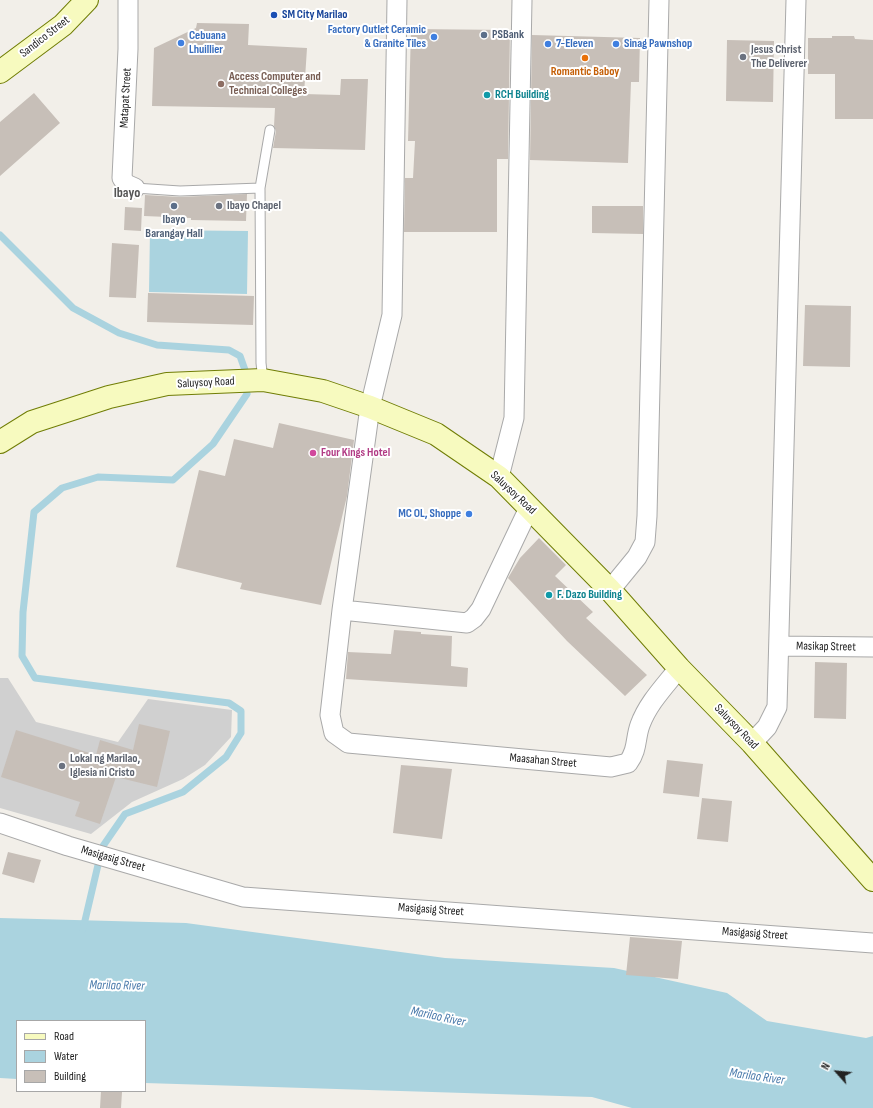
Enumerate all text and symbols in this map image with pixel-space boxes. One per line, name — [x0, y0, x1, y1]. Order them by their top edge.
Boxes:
place label: SM City Marilao — [282, 8, 348, 22]
marker: SM City Marilao — [269, 10, 279, 20]
street label: Sandico Street — [17, 13, 73, 61]
place label: Factory Outlet Ceramic & Granite Tiles — [328, 23, 426, 51]
place label: PSBank — [492, 28, 524, 42]
place label: Cebuana Lhuillier — [189, 29, 226, 57]
marker: PSBank — [479, 30, 489, 40]
marker: Factory Outlet Ceramic & Granite Tiles — [429, 32, 439, 42]
place label: 7-Eleven — [556, 37, 593, 51]
place label: Sinag Pawnshop — [624, 37, 692, 51]
marker: Cebuana Lhuillier — [176, 38, 186, 48]
marker: 7-Eleven — [543, 39, 553, 49]
marker: Sinag Pawnshop — [611, 39, 621, 49]
place label: Jesus Christ The Deliverer — [751, 43, 807, 71]
marker: Jesus Christ The Deliverer — [738, 52, 748, 62]
marker: Romantic Baboy — [580, 53, 590, 63]
place label: Romantic Baboy — [551, 65, 619, 79]
street label: Matapat Street — [117, 67, 135, 129]
place label: Access Computer and Technical Colleges — [229, 70, 321, 98]
marker: Access Computer and Technical Colleges — [216, 79, 226, 89]
place label: RCH Building — [495, 88, 549, 102]
marker: RCH Building — [482, 90, 492, 100]
district label: Ibayo — [114, 185, 140, 201]
place label: Ibayo Chapel — [227, 199, 281, 213]
marker: Ibayo Barangay Hall — [169, 201, 179, 211]
marker: Ibayo Chapel — [214, 201, 224, 211]
place label: Ibayo Barangay Hall — [145, 213, 203, 241]
street label: Saluysoy Road — [177, 374, 235, 392]
place label: Four Kings Hotel — [321, 446, 390, 460]
marker: Four Kings Hotel — [308, 448, 318, 458]
street label: Saluysoy Road — [487, 468, 539, 518]
place label: MC OL, Shoppe — [398, 507, 461, 521]
marker: MC OL, Shoppe — [464, 509, 474, 519]
place label: F. Dazo Building — [557, 588, 622, 602]
marker: F. Dazo Building — [544, 590, 554, 600]
street label: Masikap Street — [796, 639, 856, 655]
street label: Saluysoy Road — [711, 701, 761, 753]
street label: Maasahan Street — [509, 751, 577, 771]
place label: Lokal ng Marilao, Iglesia ni Cristo — [70, 752, 140, 780]
marker: Lokal ng Marilao, Iglesia ni Cristo — [57, 761, 67, 771]
street label: Masigasig Street — [79, 843, 147, 875]
street label: Masigasig Street — [398, 901, 464, 919]
street label: Masigasig Street — [722, 925, 788, 943]
water label: Marilao River — [89, 978, 145, 994]
water label: Marilao River — [409, 1004, 467, 1030]
legend — [16, 1020, 146, 1092]
text: Road — [54, 1029, 74, 1044]
text: Water — [54, 1049, 78, 1064]
north arrow — [817, 1052, 857, 1092]
text: N — [819, 1061, 833, 1072]
water label: Marilao River — [728, 1065, 786, 1089]
text: Building — [54, 1069, 86, 1084]

